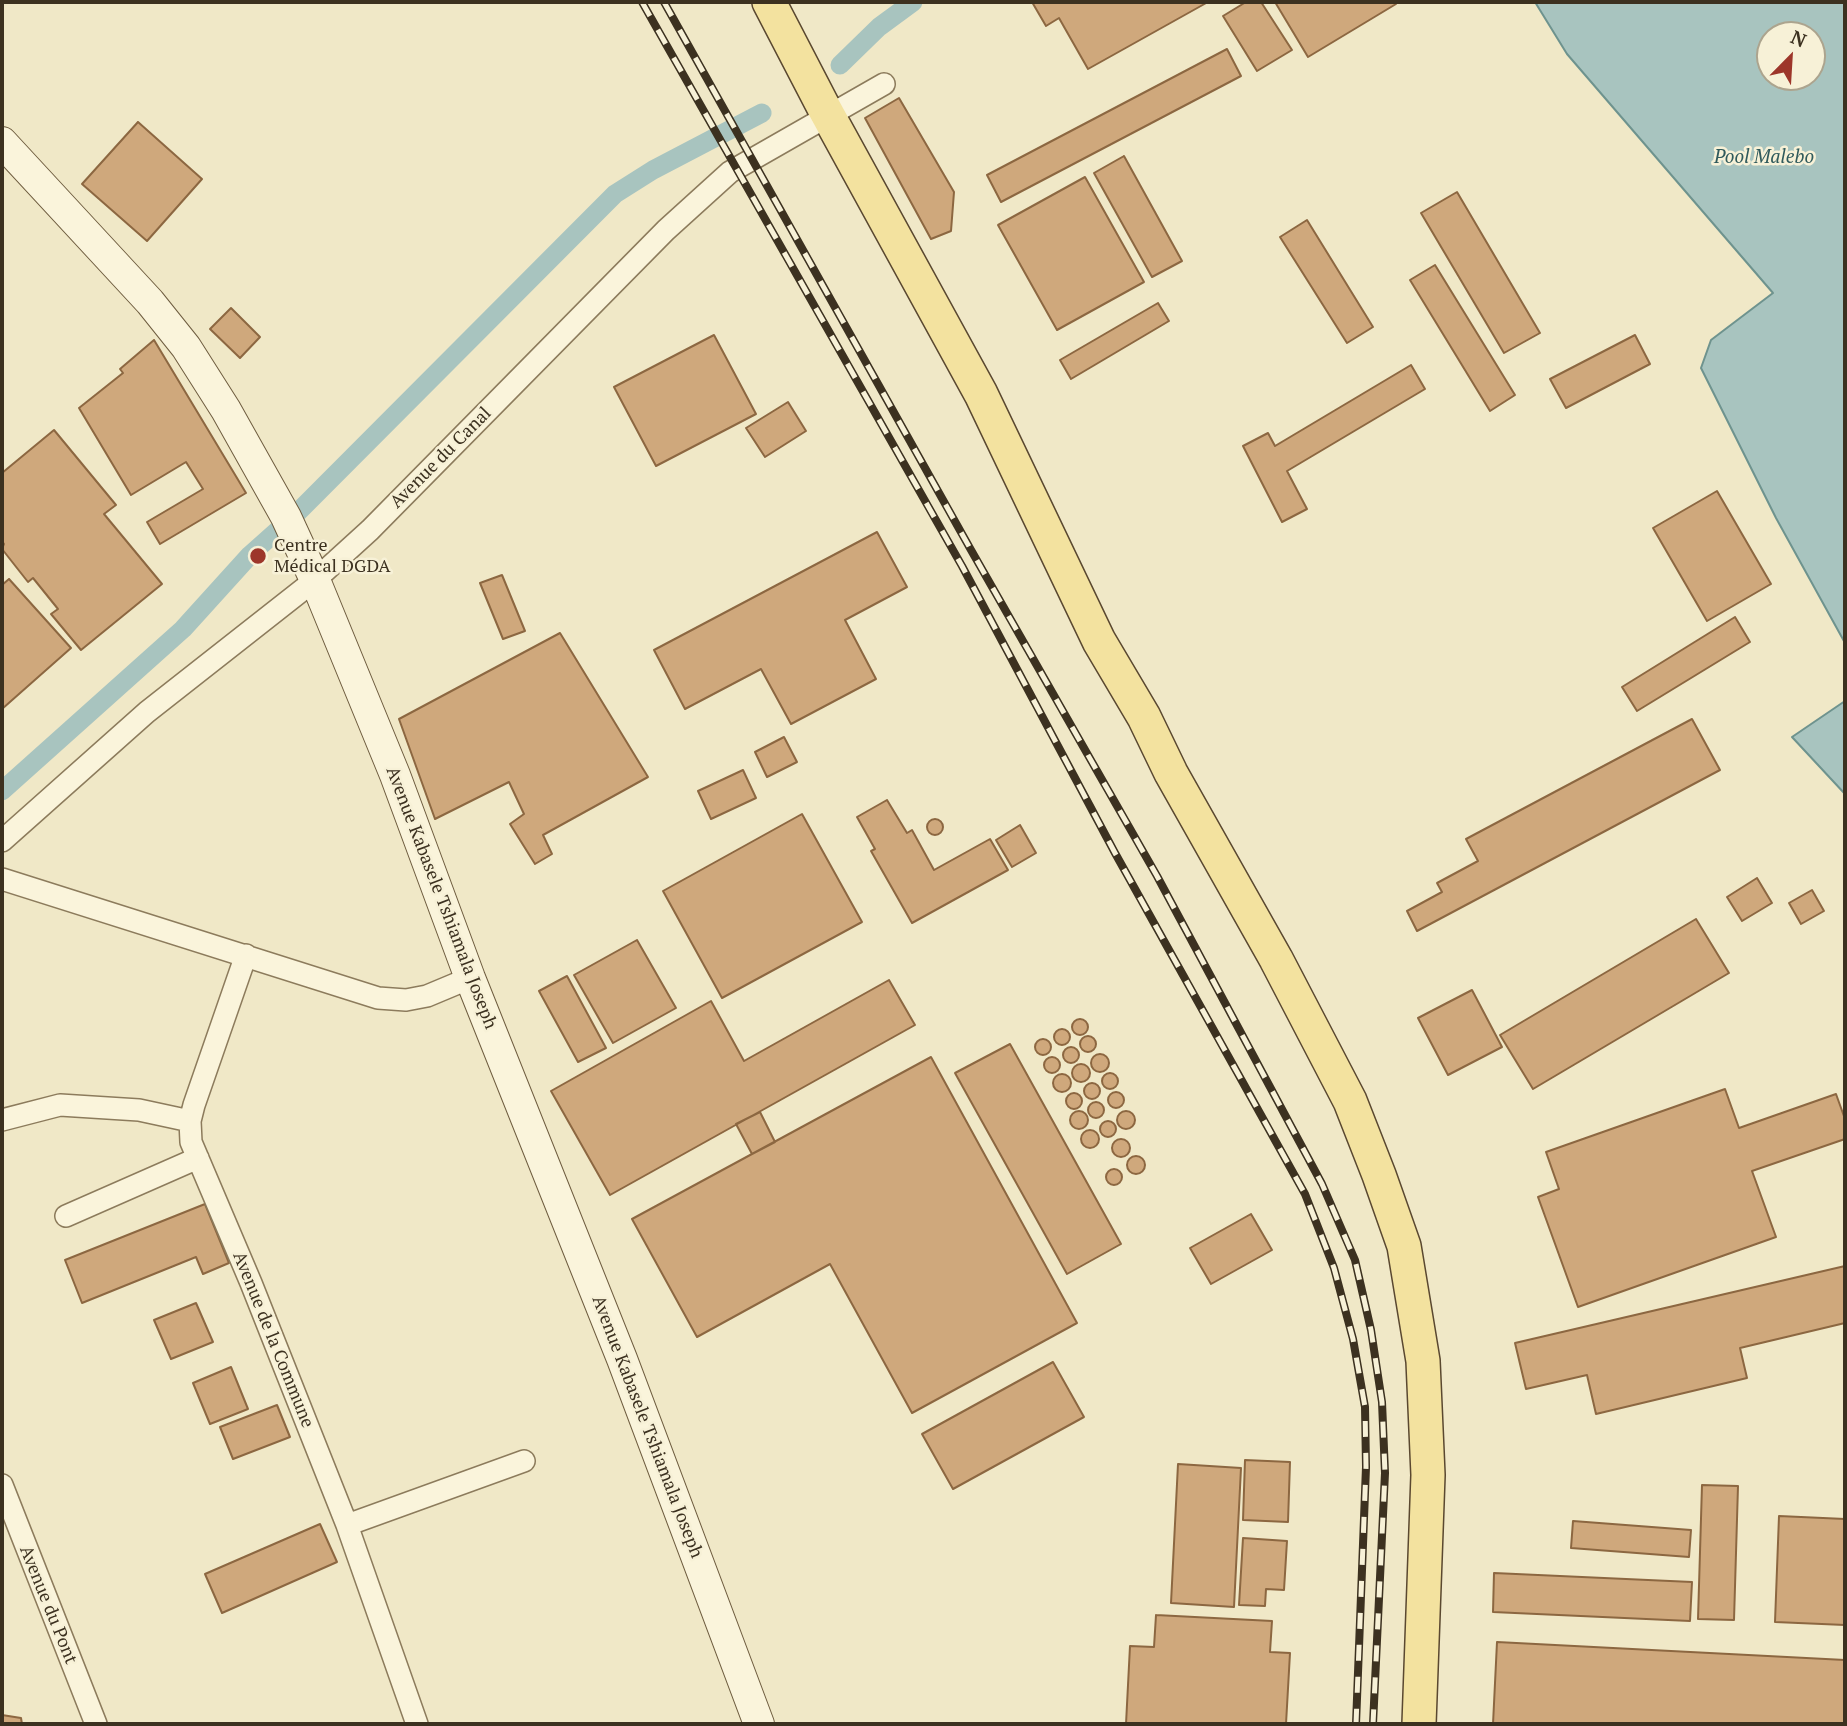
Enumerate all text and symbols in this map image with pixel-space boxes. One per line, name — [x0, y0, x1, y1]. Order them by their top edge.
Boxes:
north arrow — [1756, 21, 1826, 91]
text: N — [1787, 24, 1811, 53]
water label: Pool Malebo — [1714, 147, 1814, 169]
street label: Avenue du Canal — [386, 403, 496, 513]
place label: Centre Médical DGDA — [274, 535, 391, 578]
marker: Centre Médical DGDA — [248, 546, 268, 566]
street label: Avenue Kabasele Tshiamala Joseph — [381, 764, 501, 1032]
street label: Avenue de la Commune — [228, 1249, 318, 1431]
street label: Avenue Kabasele Tshiamala Joseph — [587, 1293, 707, 1561]
street label: Avenue du Pont — [14, 1543, 82, 1667]

